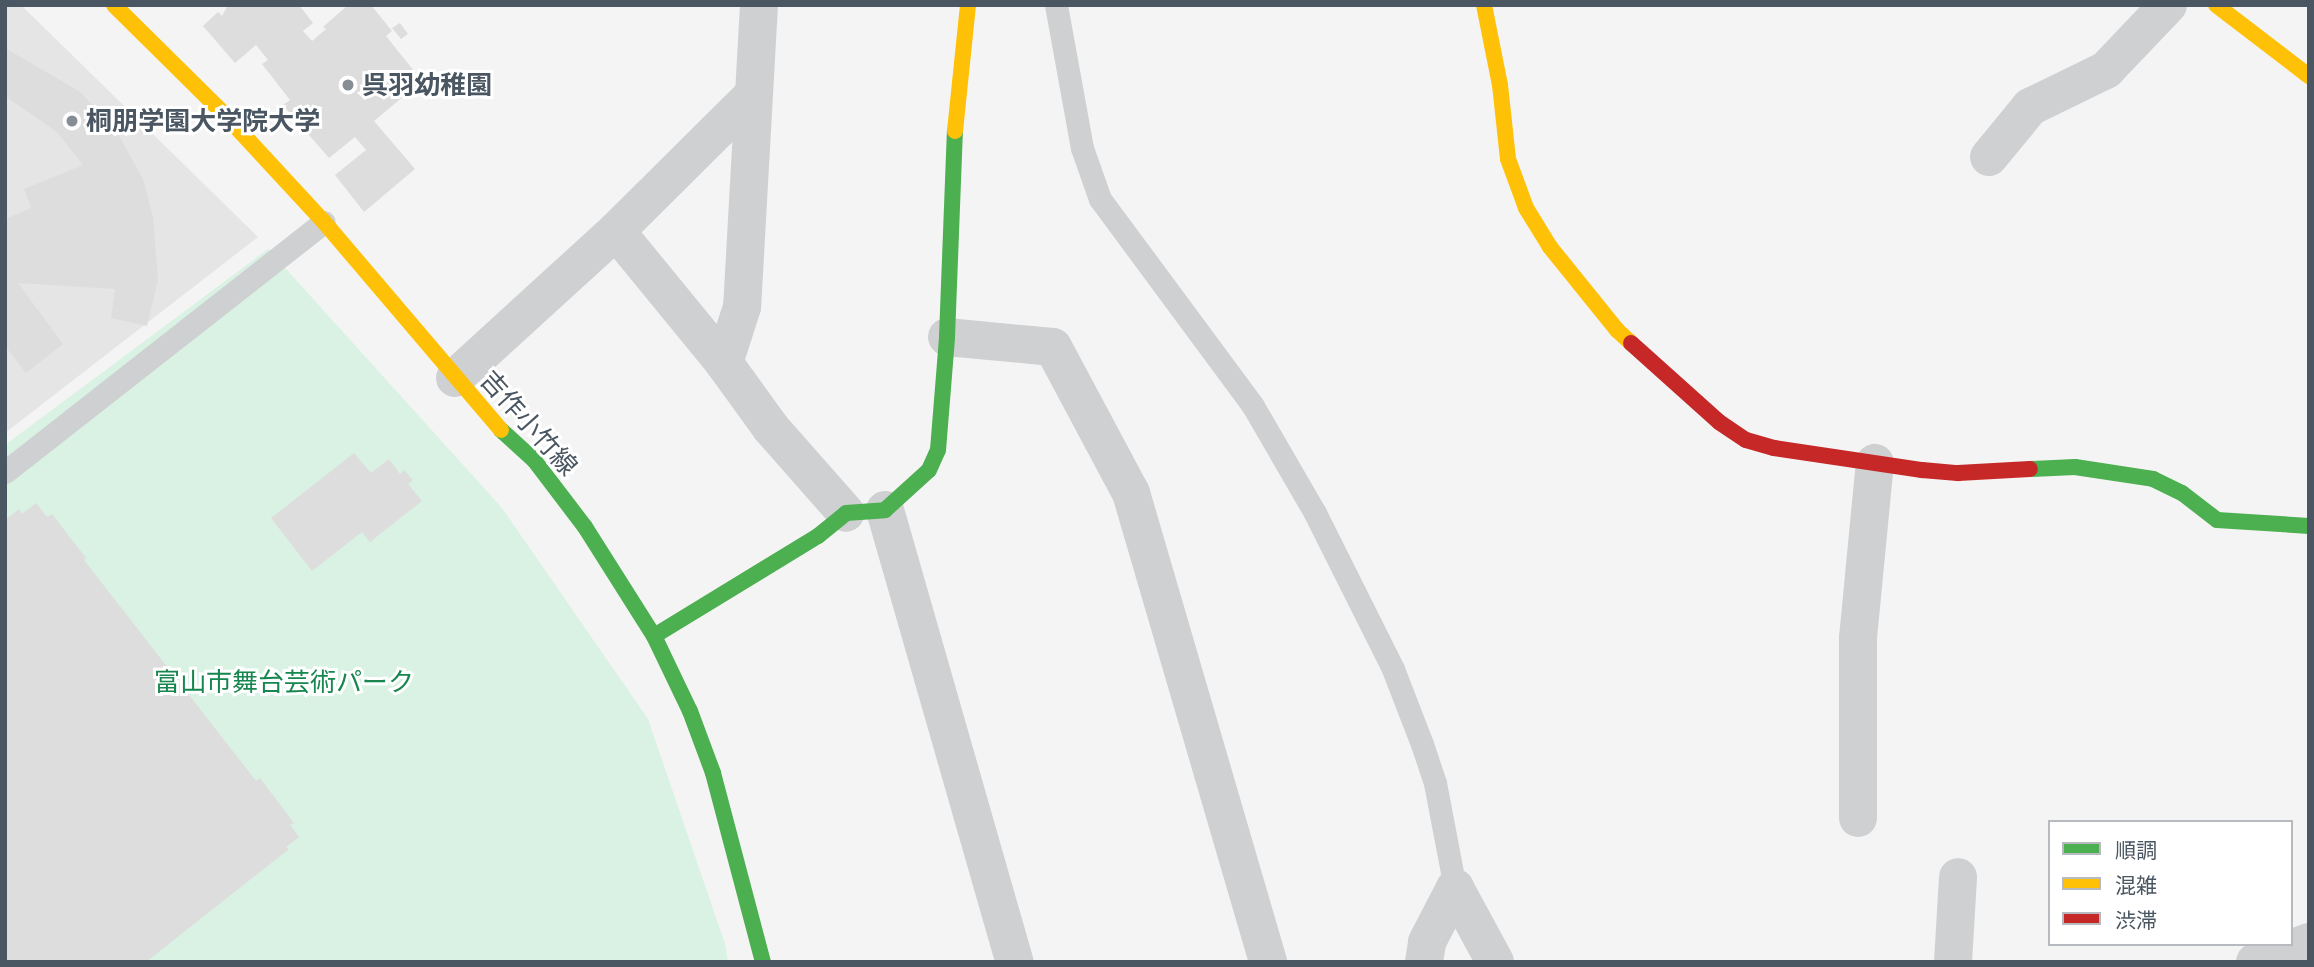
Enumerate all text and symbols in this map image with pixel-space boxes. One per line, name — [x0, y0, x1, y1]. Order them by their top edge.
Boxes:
place label: 呉羽幼稚園 — [362, 69, 492, 101]
marker: 呉羽幼稚園 — [340, 77, 356, 93]
place label: 桐朋学園大学院大学 — [86, 105, 320, 137]
marker: 桐朋学園大学院大学 — [64, 113, 80, 129]
street label: 吉作小竹線 — [474, 364, 584, 482]
park label: 富山市舞台芸術パーク — [154, 666, 414, 698]
legend — [2048, 820, 2293, 946]
text: 順調 — [2115, 837, 2157, 864]
text: 混雑 — [2115, 872, 2157, 899]
text: 渋滞 — [2115, 907, 2157, 934]

